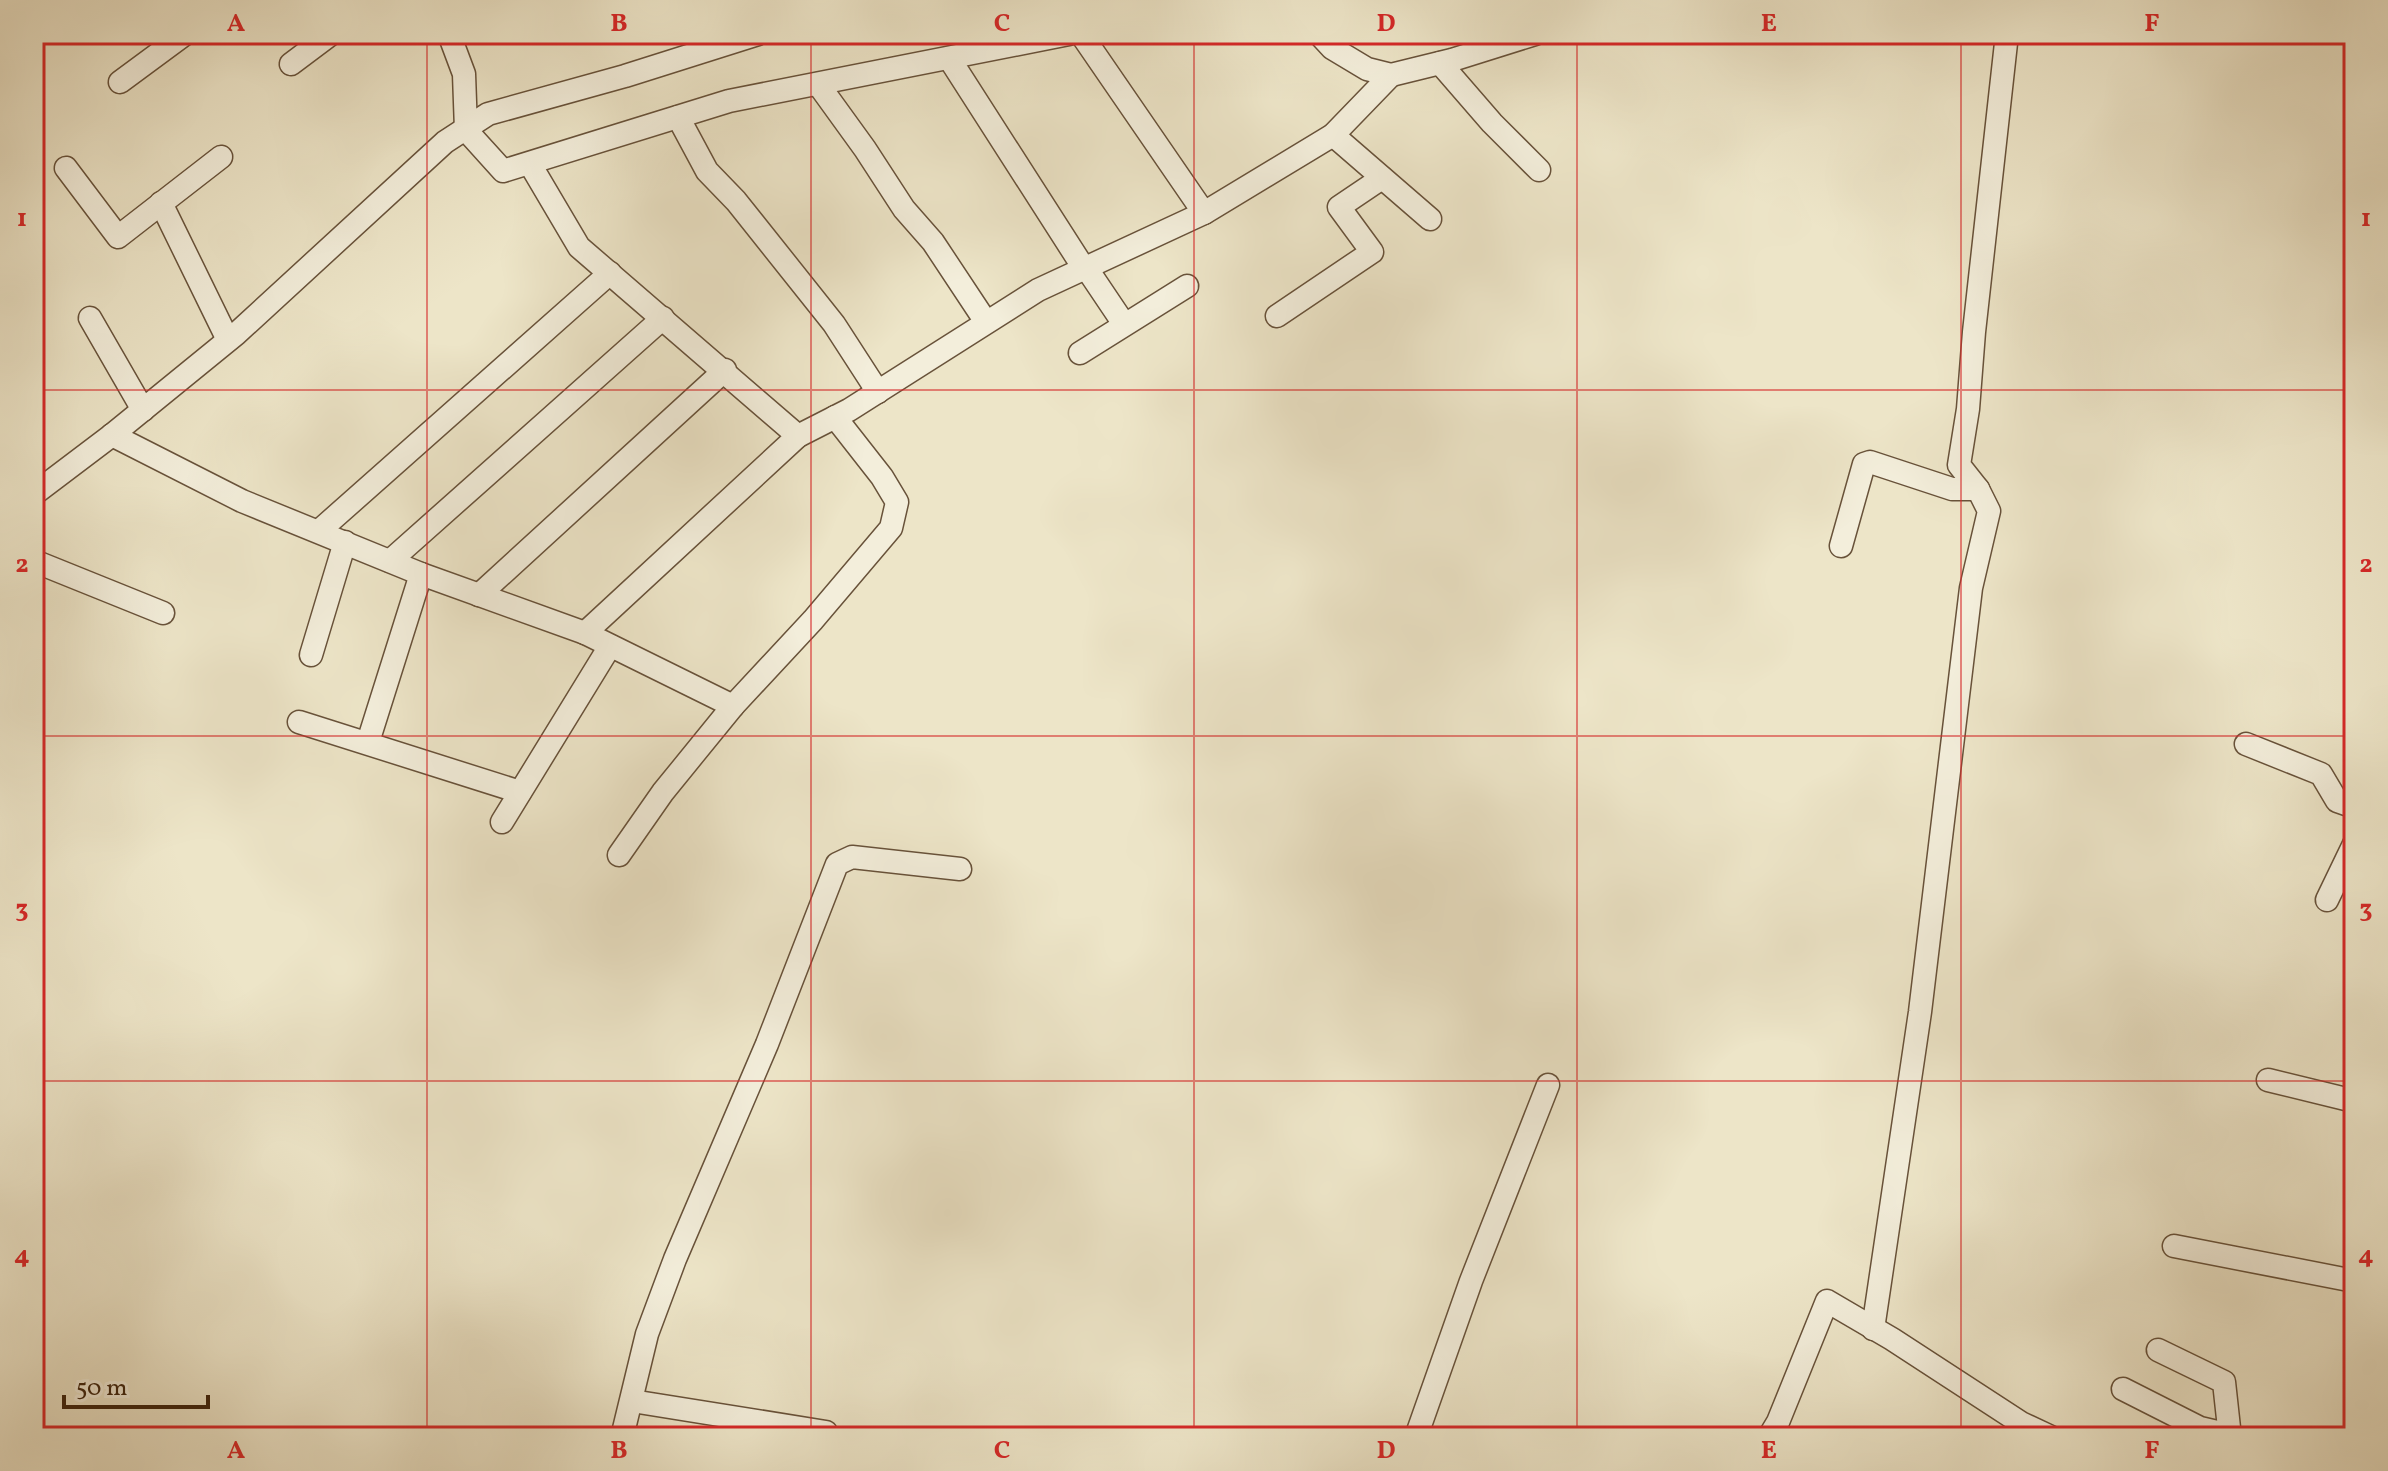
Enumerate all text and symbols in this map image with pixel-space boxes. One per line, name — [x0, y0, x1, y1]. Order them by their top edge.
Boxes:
text: A — [227, 6, 246, 42]
text: B — [610, 6, 628, 42]
text: C — [994, 6, 1010, 42]
text: D — [1376, 6, 1396, 42]
text: E — [1761, 6, 1777, 42]
text: F — [2144, 6, 2160, 42]
text: 1 — [17, 201, 27, 237]
text: 1 — [2361, 201, 2371, 237]
text: 2 — [15, 547, 29, 583]
text: 2 — [2359, 547, 2373, 583]
text: 3 — [15, 892, 29, 928]
text: 3 — [2359, 892, 2373, 928]
text: 4 — [14, 1238, 30, 1274]
text: 4 — [2358, 1238, 2374, 1274]
scale bar — [64, 1359, 208, 1409]
text: 50 m — [76, 1372, 128, 1406]
text: A — [227, 1433, 246, 1469]
text: B — [610, 1433, 628, 1469]
text: C — [994, 1433, 1010, 1469]
text: D — [1376, 1433, 1396, 1469]
text: E — [1761, 1433, 1777, 1469]
text: F — [2144, 1433, 2160, 1469]

